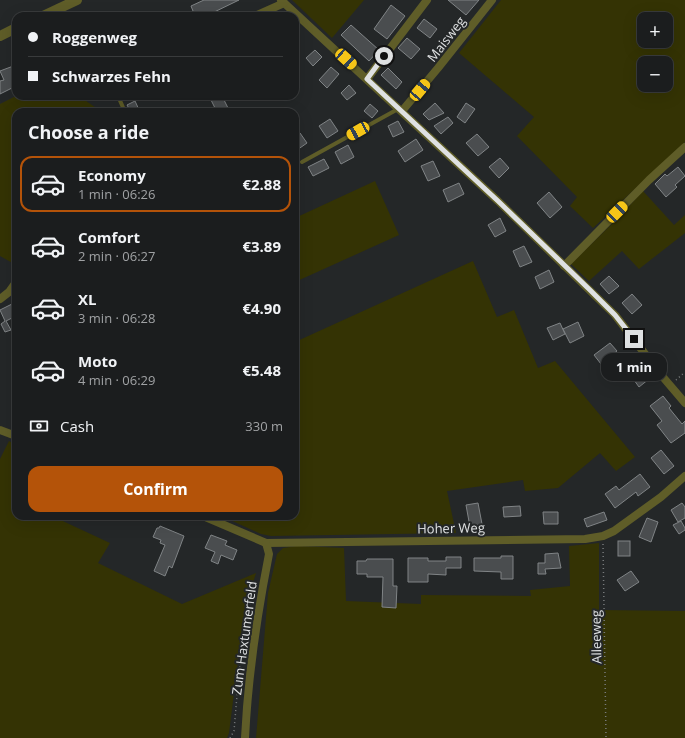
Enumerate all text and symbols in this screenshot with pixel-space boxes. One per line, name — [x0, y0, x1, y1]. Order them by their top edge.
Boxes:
map controls — [637, 12, 673, 92]
button: + — [637, 12, 673, 48]
street label: Maisweg — [423, 13, 469, 65]
text: Roggenweg — [52, 27, 137, 47]
car — [333, 47, 359, 71]
route start — [375, 47, 393, 65]
button: − — [637, 56, 673, 92]
text: Schwarzes Fehn — [52, 66, 171, 86]
car — [408, 77, 432, 103]
text: Choose a ride — [28, 120, 149, 144]
car — [345, 120, 371, 142]
text: Economy — [78, 165, 146, 185]
icon: car — [30, 166, 66, 202]
text: €2.88 — [242, 174, 281, 194]
text: 1 min · 06:26 — [78, 185, 155, 203]
car — [604, 199, 630, 225]
text: Comfort — [78, 227, 140, 247]
icon: car — [30, 228, 66, 264]
text: €3.89 — [242, 236, 281, 256]
text: 2 min · 06:27 — [78, 247, 155, 265]
text: XL — [78, 289, 96, 309]
icon: car — [30, 290, 66, 326]
text: €4.90 — [242, 298, 281, 318]
text: 3 min · 06:28 — [78, 309, 155, 327]
route end — [625, 330, 643, 348]
text: Moto — [78, 351, 117, 371]
icon: car — [30, 352, 66, 388]
callout: 1 min — [601, 353, 667, 381]
text: 1 min — [616, 358, 652, 376]
text: €5.48 — [242, 360, 281, 380]
text: 4 min · 06:29 — [78, 371, 155, 389]
icon: cash — [28, 415, 50, 437]
text: Cash — [60, 416, 94, 436]
text: 330 m — [245, 417, 283, 435]
button: Confirm — [28, 466, 283, 512]
street label: Hoher Weg — [417, 518, 485, 538]
street label: Zum Haxtumerfeld — [227, 580, 261, 696]
street label: Alleeweg — [587, 610, 605, 664]

